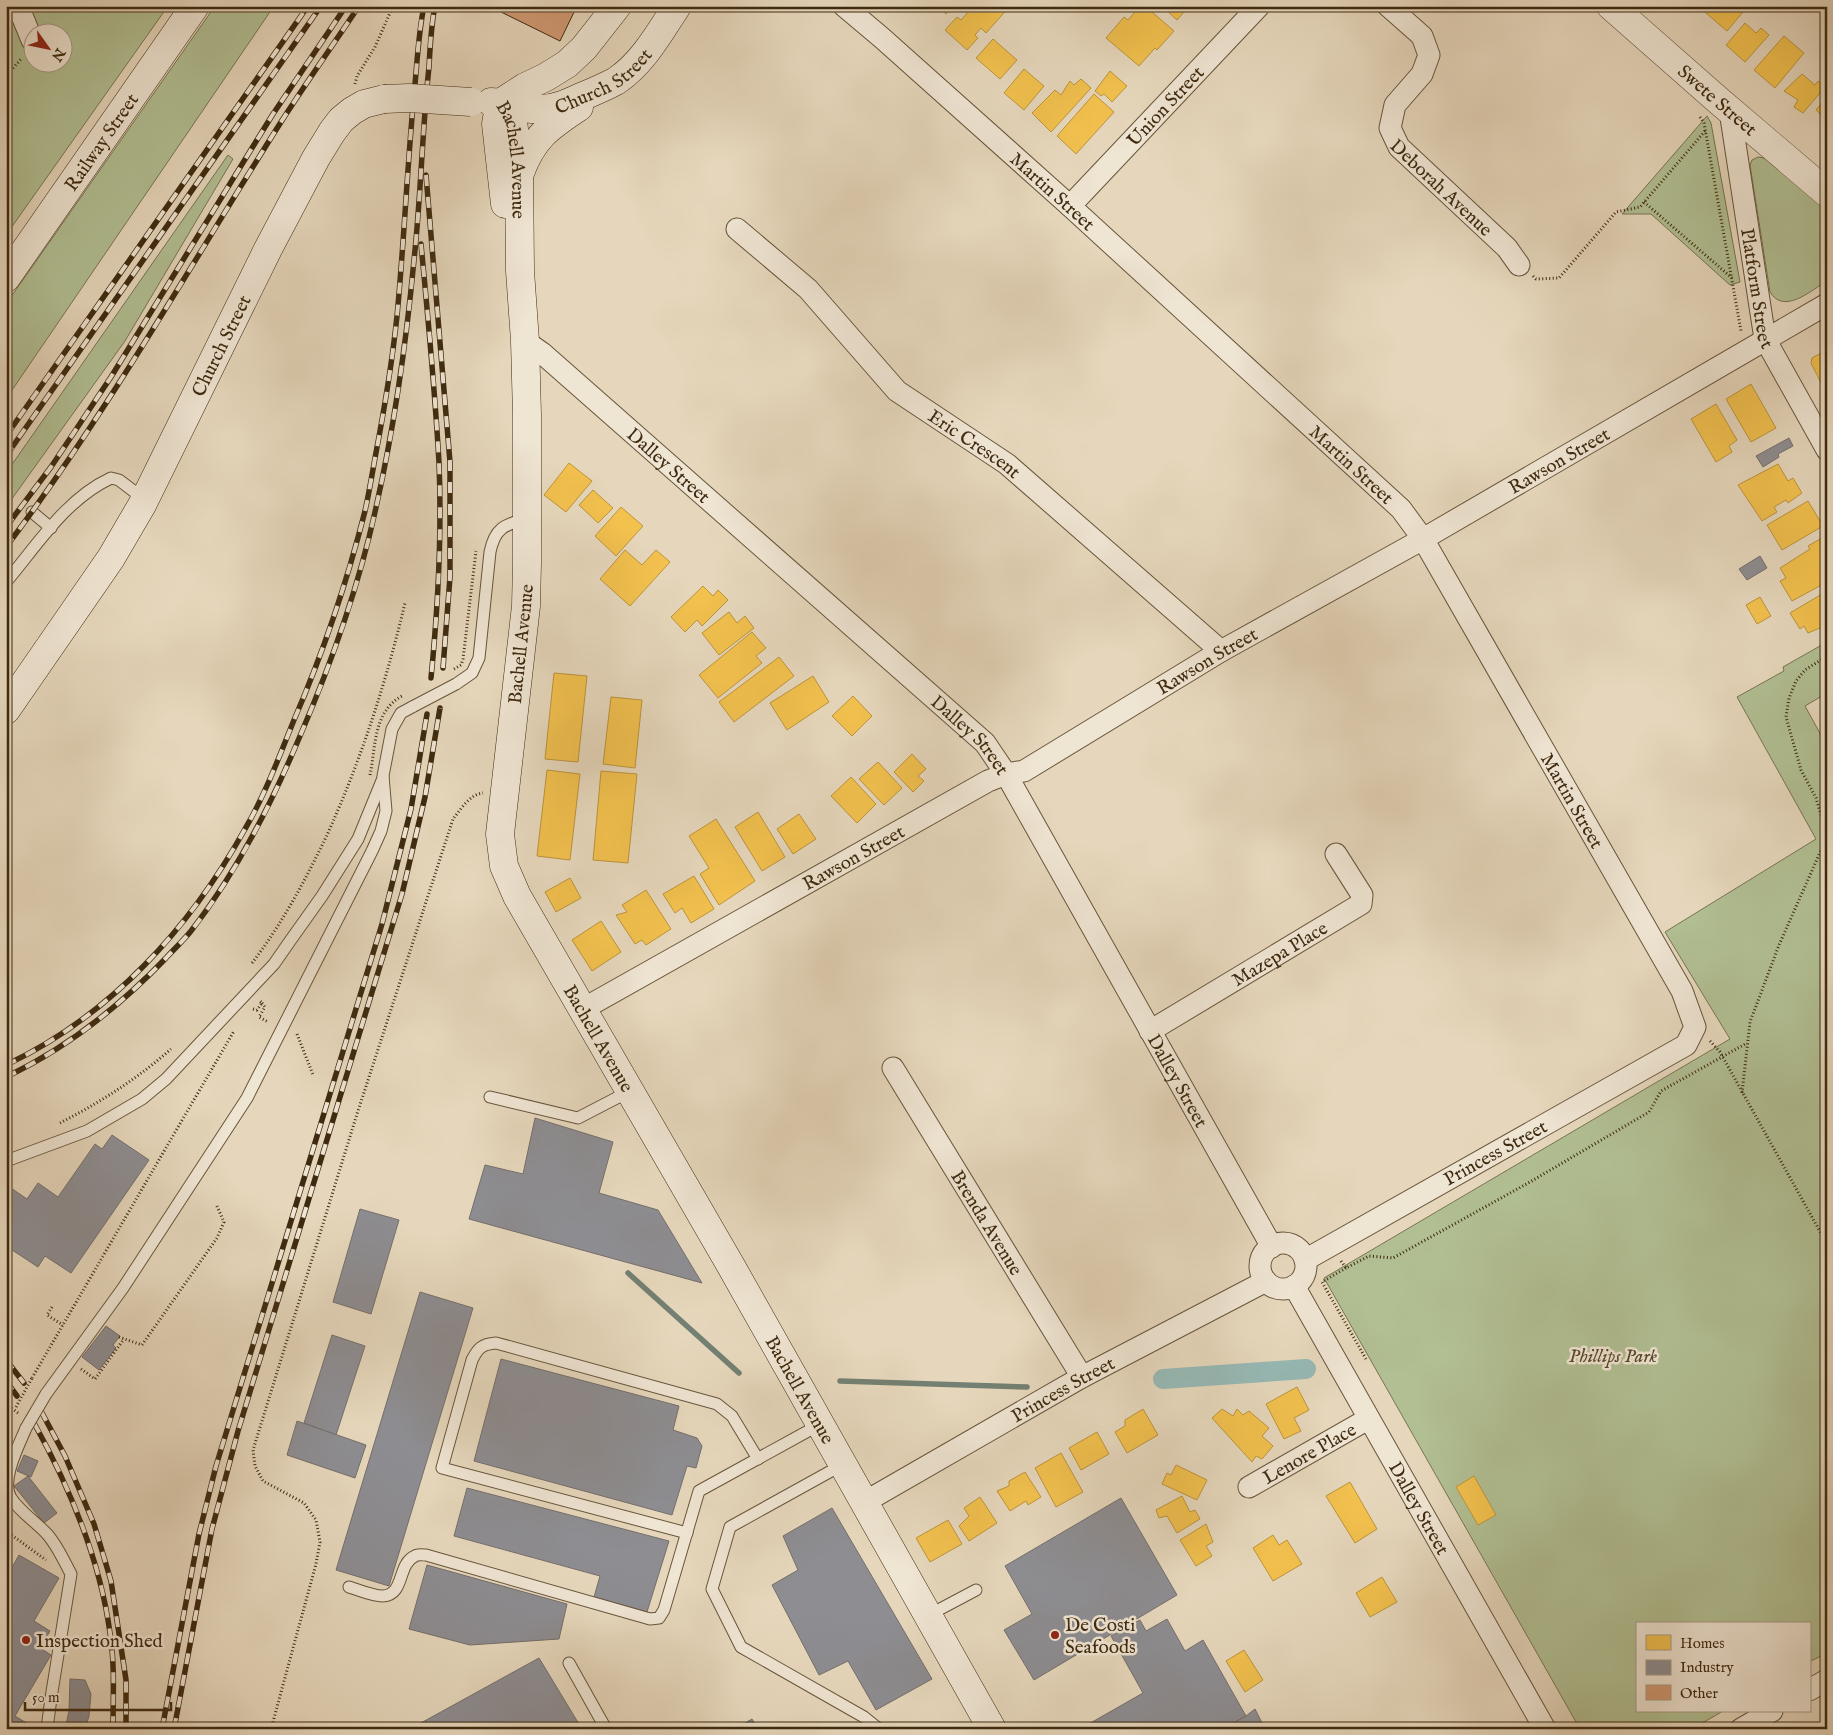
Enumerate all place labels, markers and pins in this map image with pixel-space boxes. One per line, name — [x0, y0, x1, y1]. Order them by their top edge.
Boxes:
place label: De Costi Seafoods — [1065, 1614, 1136, 1660]
marker: De Costi Seafoods — [1049, 1629, 1061, 1641]
place label: Inspection Shed — [36, 1630, 164, 1654]
marker: Inspection Shed — [20, 1634, 32, 1646]

